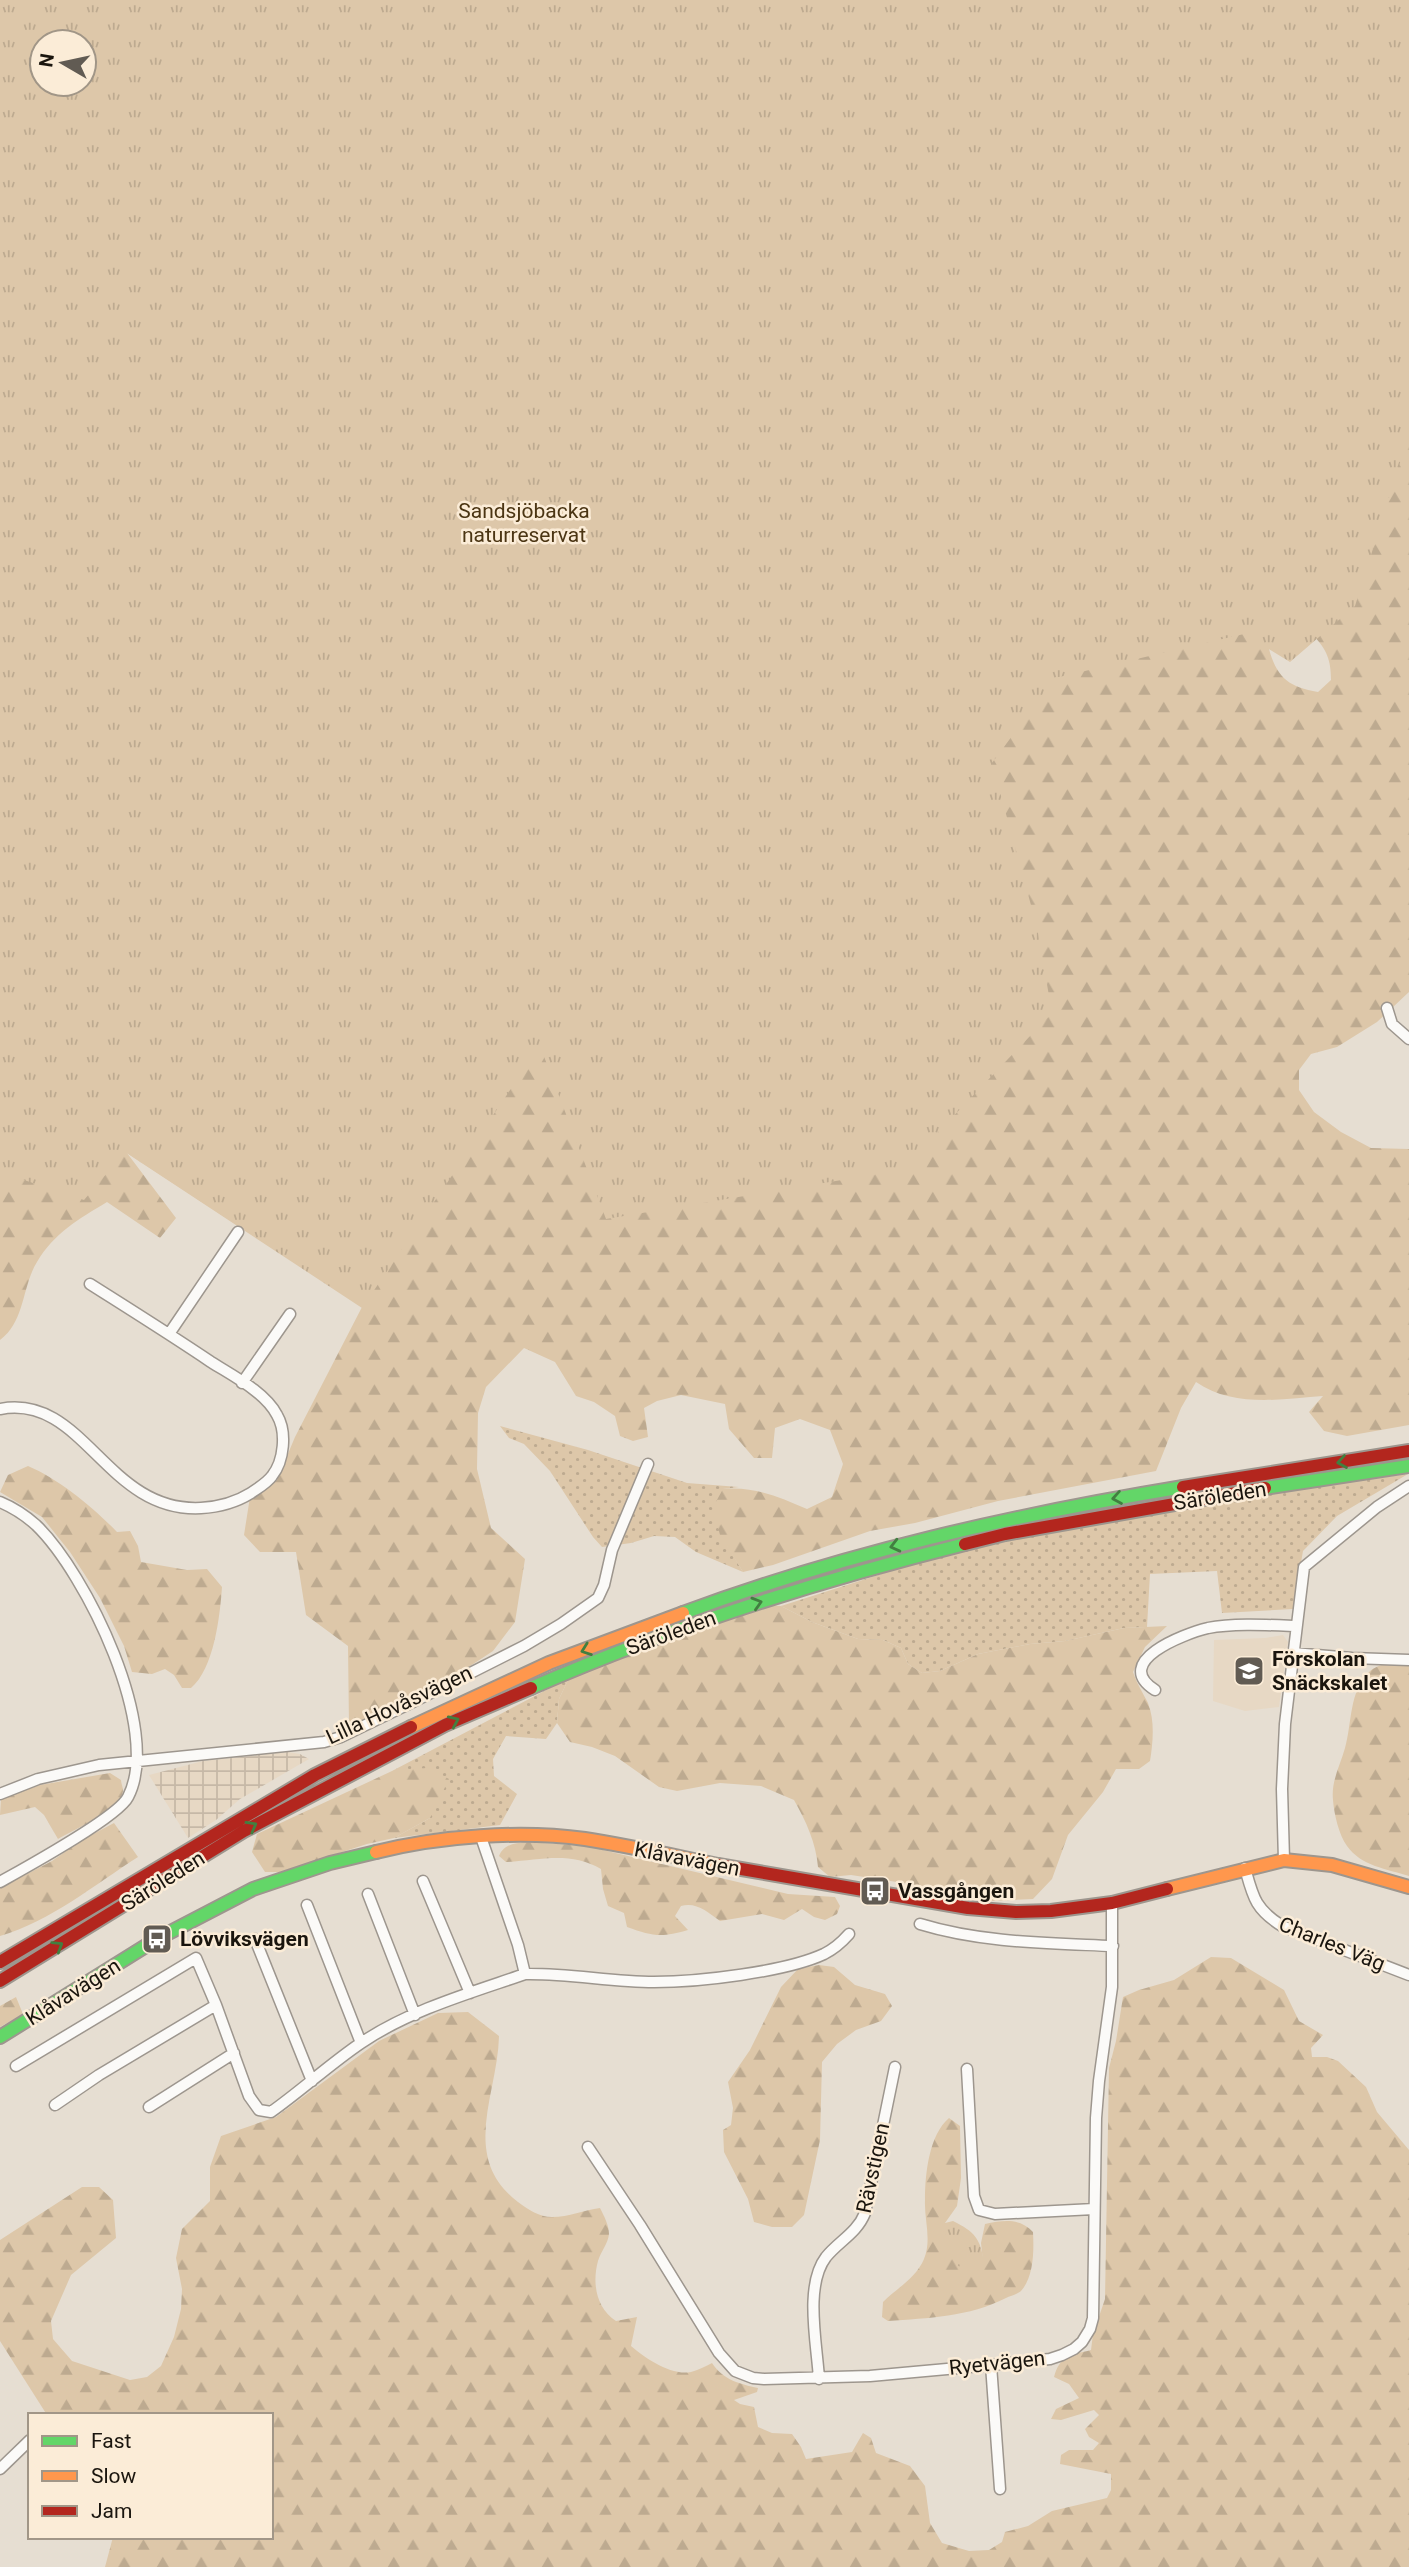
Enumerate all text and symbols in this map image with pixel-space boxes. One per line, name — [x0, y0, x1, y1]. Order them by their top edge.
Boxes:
north arrow — [28, 28, 98, 98]
text: N — [34, 52, 59, 69]
park label: Sandsjöbacka naturreservat — [458, 499, 590, 547]
one-way arrow — [1336, 1454, 1348, 1469]
street label: Säröleden — [1172, 1477, 1268, 1515]
one-way arrow — [1111, 1490, 1123, 1505]
one-way arrow — [889, 1538, 901, 1552]
one-way arrow — [751, 1596, 763, 1611]
street label: Säröleden — [623, 1606, 719, 1660]
one-way arrow — [581, 1642, 593, 1656]
place label: Förskolan Snäckskalet — [1272, 1647, 1387, 1695]
school or university icon: Förskolan Snäckskalet — [1232, 1654, 1266, 1688]
street label: Lilla Hovåsvägen — [322, 1661, 476, 1749]
one-way arrow — [447, 1715, 459, 1729]
one-way arrow — [245, 1821, 258, 1835]
street label: Klåvavägen — [632, 1837, 742, 1881]
street label: Säröleden — [117, 1846, 209, 1916]
bus stop icon: Vassgången — [858, 1874, 892, 1908]
place label: Vassgången — [898, 1879, 1014, 1903]
street label: Charles Väg — [1275, 1912, 1389, 1976]
bus stop icon: Lövviksvägen — [140, 1922, 174, 1956]
place label: Lövviksvägen — [180, 1927, 309, 1951]
one-way arrow — [51, 1941, 64, 1954]
street label: Klåvavägen — [21, 1954, 125, 2030]
street label: Rävstigen — [852, 2121, 894, 2215]
street label: Ryetvägen — [948, 2346, 1046, 2380]
legend — [28, 2413, 273, 2539]
text: Fast — [91, 2429, 132, 2453]
text: Slow — [91, 2464, 137, 2488]
text: Jam — [91, 2499, 132, 2523]

